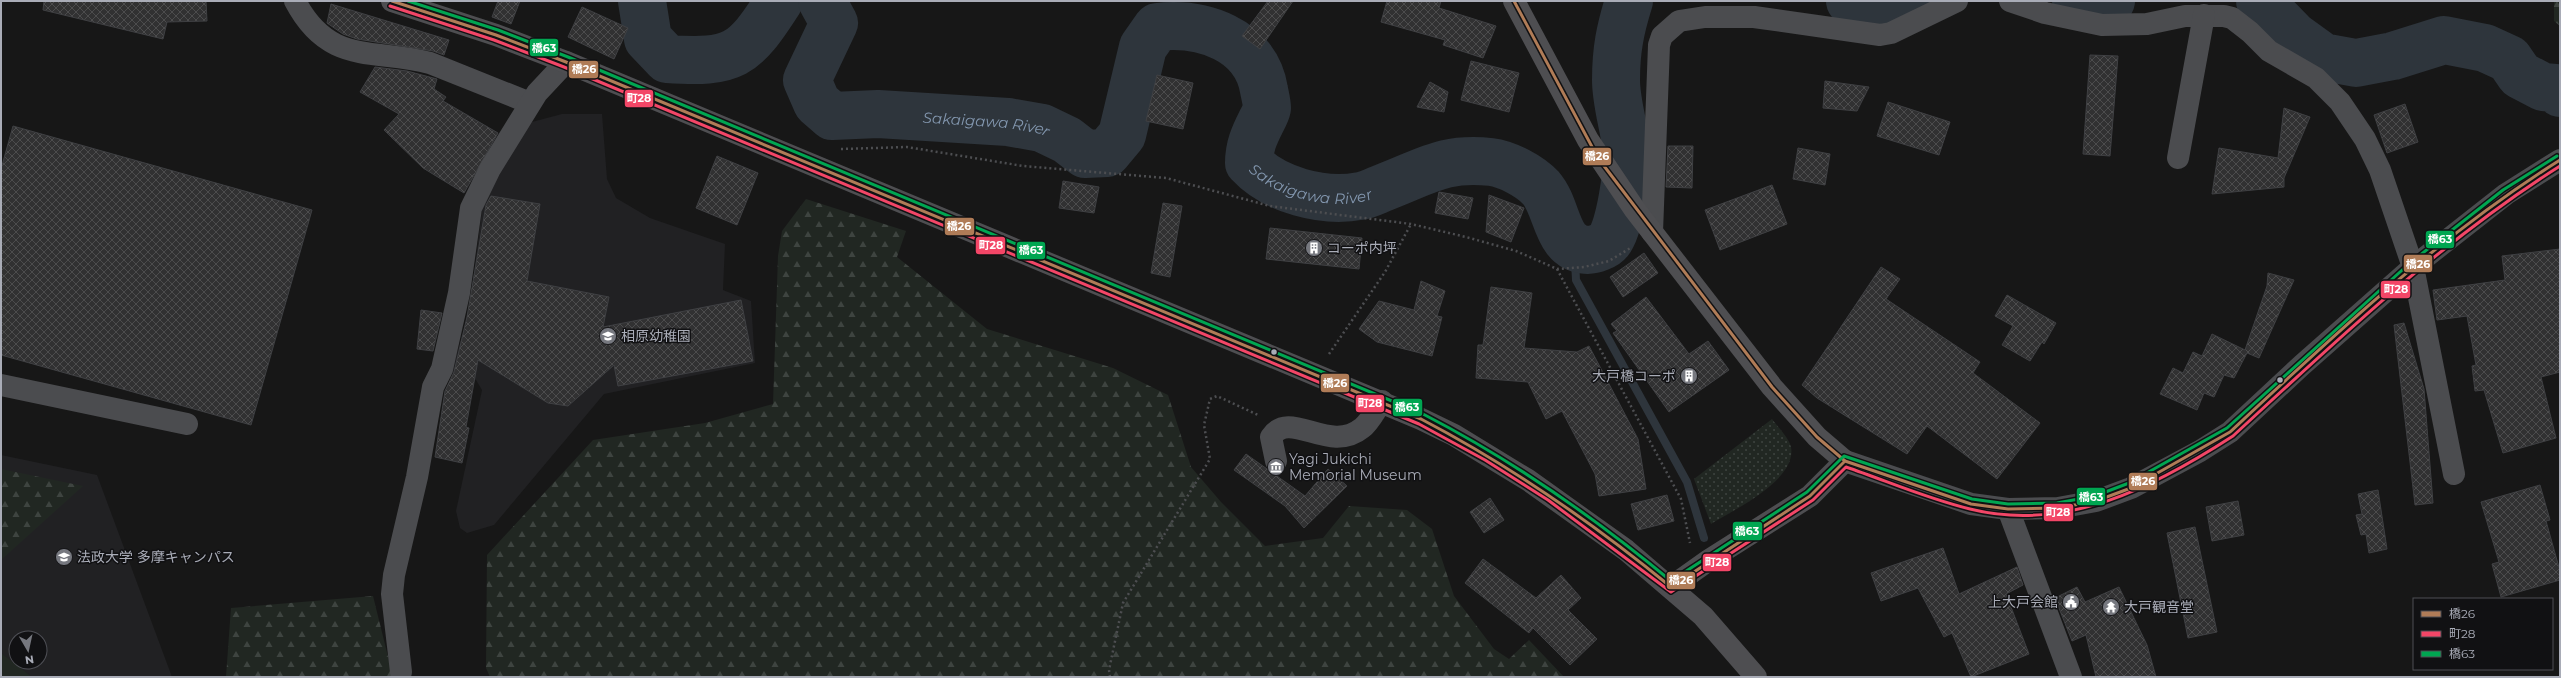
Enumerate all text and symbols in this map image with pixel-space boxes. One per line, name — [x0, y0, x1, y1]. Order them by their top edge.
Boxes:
line badge: 橋63 — [529, 38, 559, 57]
text: 橋63 — [532, 41, 557, 55]
line badge: 橋26 — [568, 60, 599, 79]
text: 橋26 — [572, 62, 596, 76]
line badge: 町28 — [624, 89, 654, 108]
text: 町28 — [627, 91, 651, 105]
water label: Sakaigawa River — [922, 107, 1054, 140]
line badge: 橋26 — [1582, 147, 1612, 166]
text: 橋26 — [1585, 149, 1609, 163]
water label: Sakaigawa River — [1246, 159, 1376, 207]
line badge: 橋26 — [944, 217, 975, 236]
text: 橋26 — [947, 219, 971, 233]
line badge: 橋63 — [2425, 230, 2455, 249]
text: 橋63 — [2428, 232, 2453, 246]
line badge: 町28 — [975, 236, 1006, 255]
text: 町28 — [979, 238, 1003, 252]
building icon: コーポ内坪 — [1304, 238, 1324, 258]
place label: コーポ内坪 — [1327, 239, 1397, 257]
line badge: 橋63 — [1016, 241, 1046, 260]
text: 橋63 — [1019, 243, 1044, 257]
line badge: 橋26 — [2403, 254, 2433, 273]
text: 橋26 — [2406, 257, 2430, 271]
line badge: 町28 — [2380, 280, 2411, 299]
text: 町28 — [2384, 282, 2408, 296]
school or university icon: 相原幼稚園 — [598, 326, 618, 346]
place label: 相原幼稚園 — [621, 327, 691, 345]
unlabelled marker — [1269, 347, 1279, 357]
building icon: 大戸橋コーポ — [1679, 366, 1699, 386]
place label: 大戸橋コーポ — [1592, 367, 1676, 385]
line badge: 橋26 — [1320, 373, 1350, 393]
unlabelled marker — [2275, 375, 2285, 385]
text: 橋26 — [1323, 376, 1347, 390]
line badge: 町28 — [1355, 394, 1385, 413]
text: 町28 — [1358, 396, 1382, 410]
line badge: 橋63 — [1392, 398, 1423, 417]
text: 橋63 — [1395, 400, 1420, 414]
place label: Yagi Jukichi Memorial Museum — [1289, 450, 1422, 484]
museum icon: Yagi Jukichi Memorial Museum — [1266, 457, 1286, 477]
line badge: 橋26 — [2128, 472, 2158, 491]
text: 橋26 — [2131, 474, 2155, 488]
line badge: 橋63 — [2076, 487, 2106, 506]
text: 橋63 — [2079, 490, 2104, 504]
line badge: 町28 — [2043, 503, 2074, 522]
text: 町28 — [2046, 505, 2070, 519]
line badge: 橋63 — [1732, 521, 1763, 541]
text: 橋63 — [1735, 524, 1760, 538]
school or university icon: 法政大学 多摩キャンパス — [54, 547, 74, 567]
place label: 法政大学 多摩キャンパス — [77, 548, 235, 566]
line badge: 町28 — [1702, 553, 1732, 572]
text: 町28 — [1705, 555, 1729, 569]
line badge: 橋26 — [1666, 571, 1696, 590]
text: 橋26 — [1669, 573, 1693, 587]
public building icon: 上大戸会館 — [2061, 592, 2081, 612]
place label: 上大戸会館 — [1988, 593, 2058, 611]
temple icon: 大戸観音堂 — [2101, 597, 2121, 617]
place label: 大戸観音堂 — [2124, 598, 2194, 616]
legend — [2413, 598, 2553, 670]
text: 橋26 — [2449, 606, 2475, 621]
text: 町28 — [2449, 626, 2476, 641]
north arrow — [8, 630, 48, 670]
text: 橋63 — [2449, 646, 2475, 661]
text: N — [24, 652, 35, 667]

